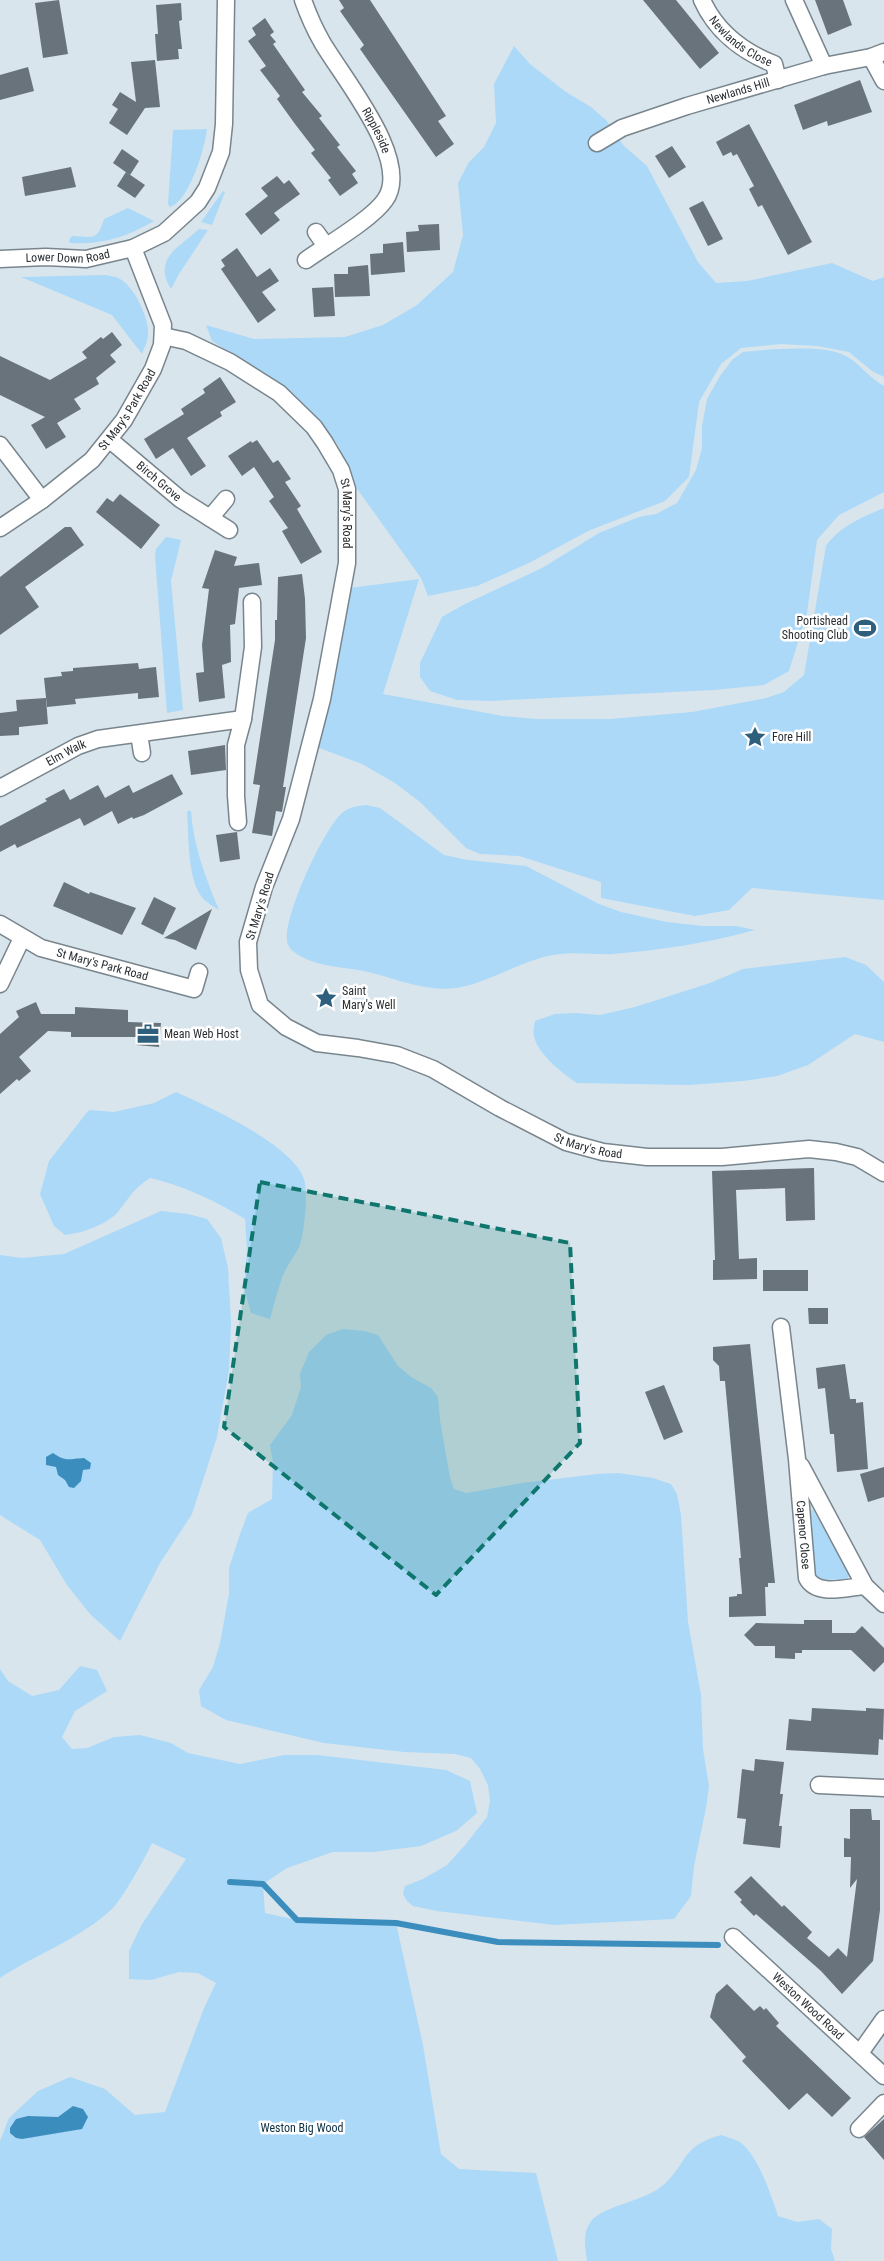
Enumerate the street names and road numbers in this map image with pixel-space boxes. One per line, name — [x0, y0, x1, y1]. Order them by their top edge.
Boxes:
street label: Newlands Close — [706, 13, 775, 70]
street label: Newlands Hill — [705, 75, 771, 107]
street label: Rippleside — [359, 105, 393, 155]
street label: Lower Down Road — [25, 247, 111, 266]
street label: St Mary's Park Road — [95, 367, 159, 453]
street label: Birch Grove — [134, 458, 184, 504]
street label: St Mary's Road — [337, 476, 354, 548]
street label: Elm Walk — [44, 737, 89, 769]
street label: St Mary's Road — [243, 870, 277, 942]
street label: St Mary's Park Road — [55, 945, 150, 983]
street label: St Mary's Road — [552, 1130, 623, 1161]
street label: Capenor Close — [793, 1500, 813, 1570]
street label: Weston Wood Road — [769, 1970, 847, 2042]

